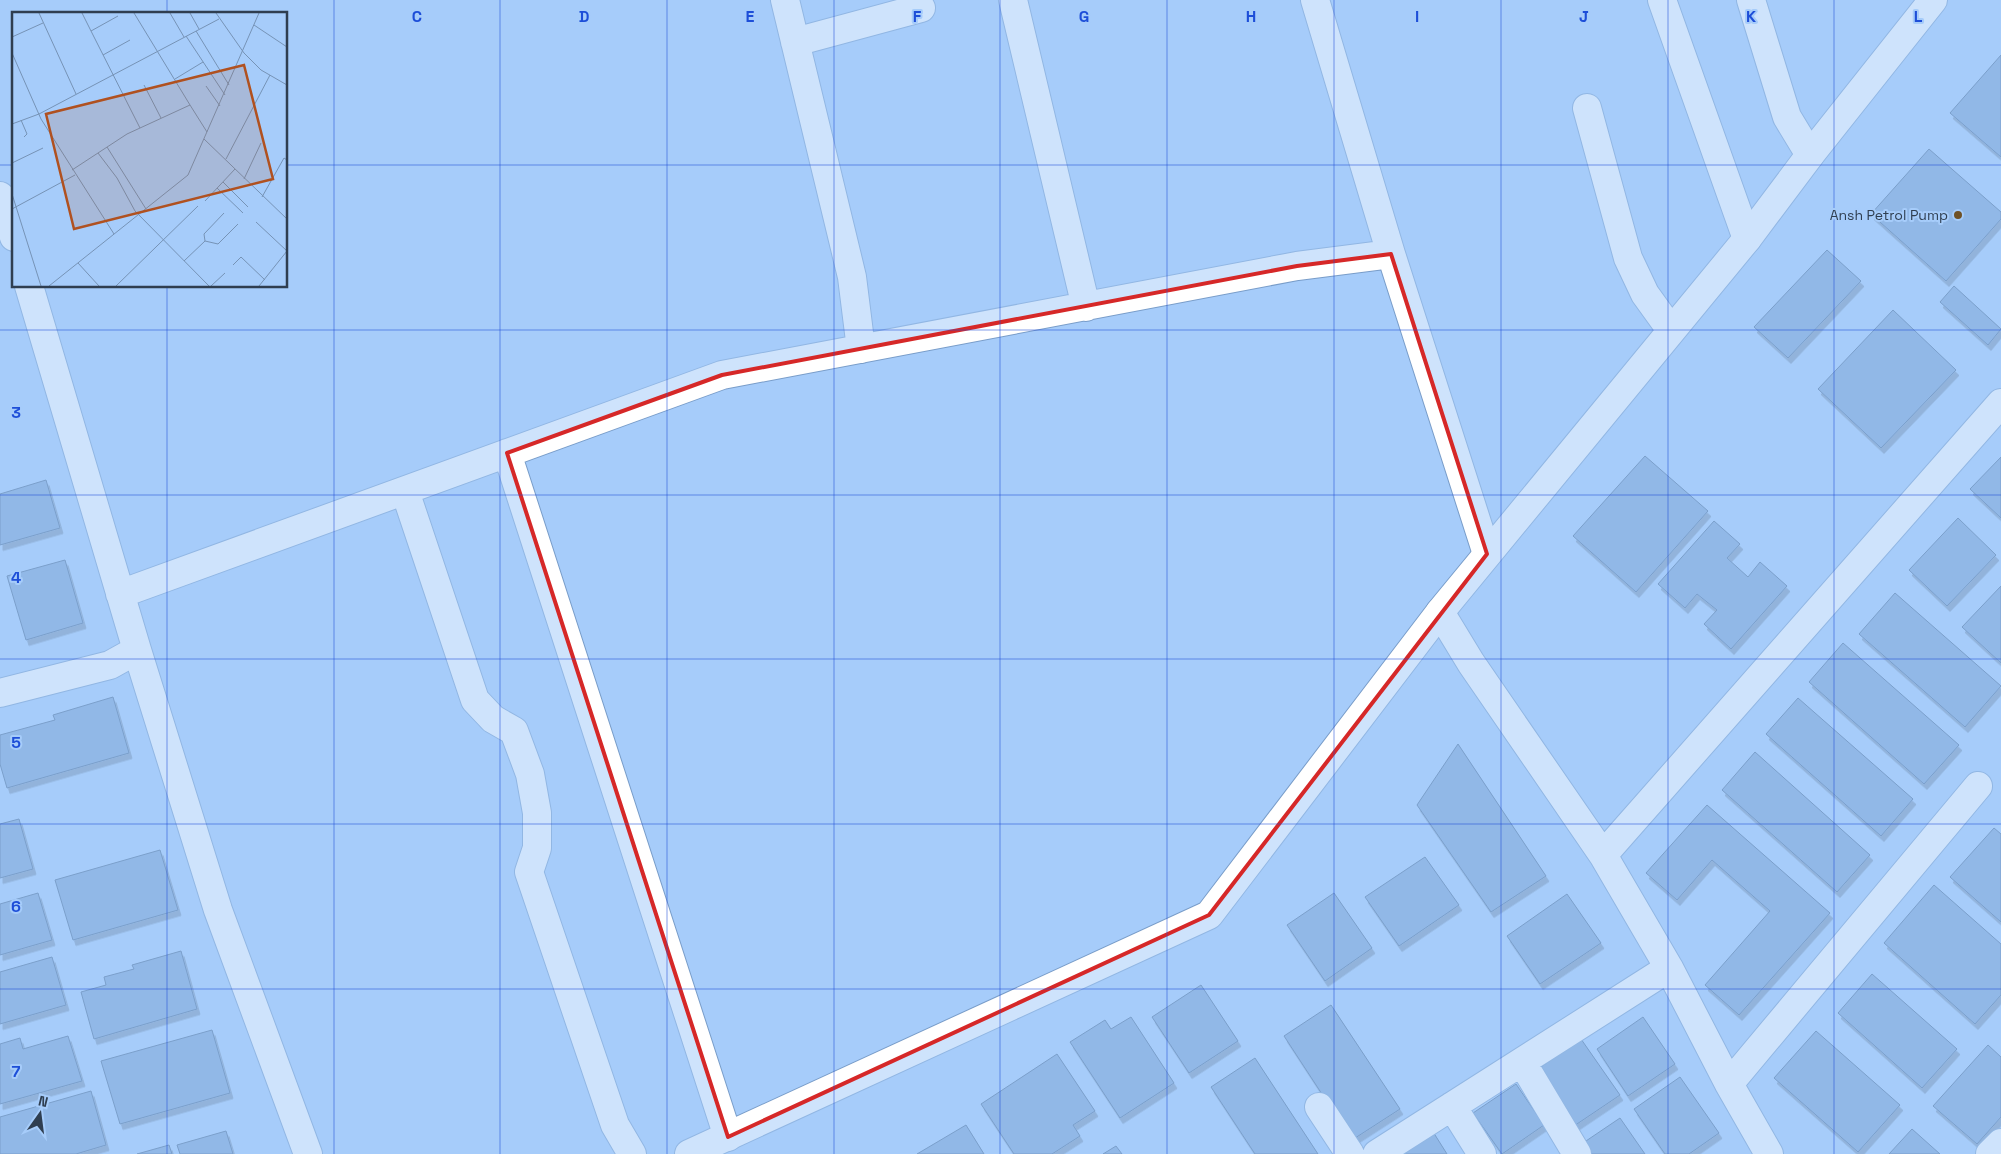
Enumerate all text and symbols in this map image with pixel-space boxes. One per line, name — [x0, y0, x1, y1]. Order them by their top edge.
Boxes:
text: C — [412, 6, 422, 27]
text: D — [579, 6, 589, 27]
text: E — [746, 6, 755, 27]
text: F — [913, 6, 922, 27]
text: G — [1079, 6, 1089, 27]
text: H — [1246, 6, 1256, 27]
text: I — [1415, 6, 1419, 27]
text: J — [1579, 6, 1589, 27]
text: K — [1746, 6, 1756, 27]
text: L — [1914, 6, 1923, 27]
inset map — [12, 12, 288, 288]
place label: Ansh Petrol Pump — [1830, 206, 1948, 224]
marker: Ansh Petrol Pump — [1952, 209, 1964, 221]
text: 3 — [11, 402, 21, 423]
text: 4 — [11, 567, 21, 588]
text: 5 — [11, 732, 21, 753]
text: 6 — [11, 896, 21, 917]
text: 7 — [12, 1061, 21, 1082]
north arrow — [15, 1089, 65, 1139]
text: N — [36, 1092, 50, 1111]

